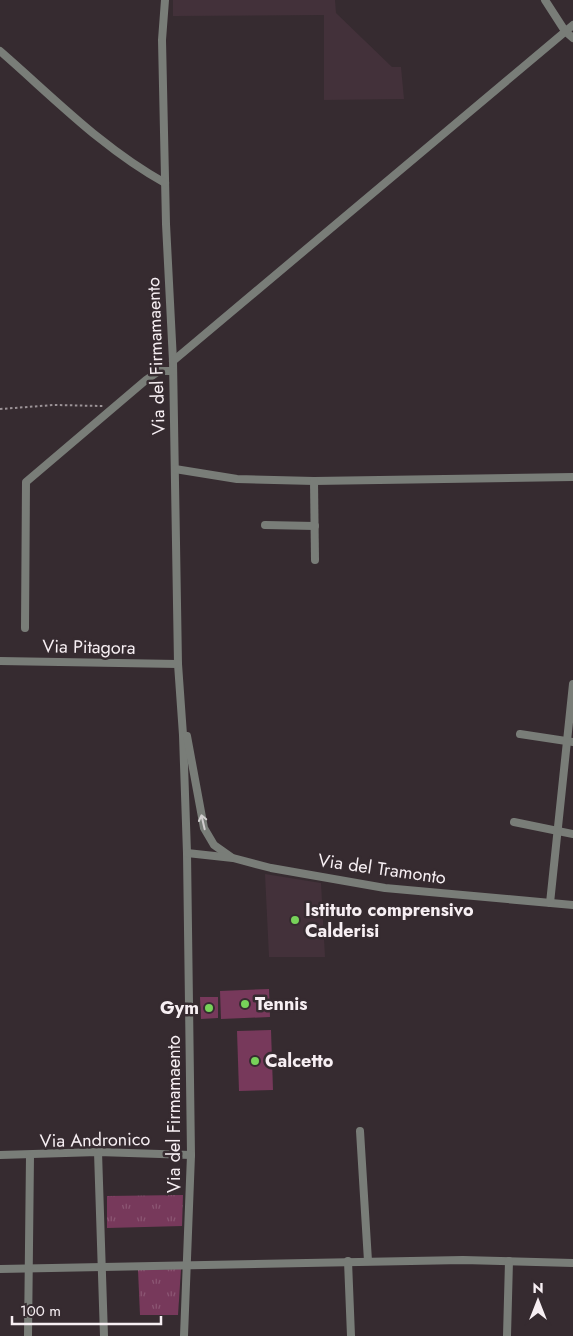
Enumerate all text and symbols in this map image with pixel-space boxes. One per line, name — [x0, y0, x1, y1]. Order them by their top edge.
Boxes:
street label: Via del Firmamaento — [140, 277, 172, 435]
street label: Via Pitagora — [42, 633, 136, 661]
one-way arrow — [198, 814, 207, 830]
street label: Via del Tramonto — [316, 847, 448, 891]
place label: Istituto comprensivo Calderisi — [305, 897, 474, 944]
marker: Istituto comprensivo Calderisi — [289, 914, 301, 926]
place label: Tennis — [255, 991, 308, 1017]
place label: Gym — [160, 995, 199, 1021]
marker: Tennis — [239, 998, 251, 1010]
marker: Gym — [203, 1002, 215, 1014]
street label: Via del Firmamaento — [161, 1035, 187, 1193]
place label: Calcetto — [265, 1048, 334, 1074]
marker: Calcetto — [249, 1055, 261, 1067]
street label: Via Andronico — [40, 1126, 151, 1154]
north arrow — [513, 1276, 563, 1326]
text: N — [532, 1278, 544, 1298]
scale bar — [12, 1294, 161, 1326]
text: 100 m — [20, 1300, 61, 1322]

